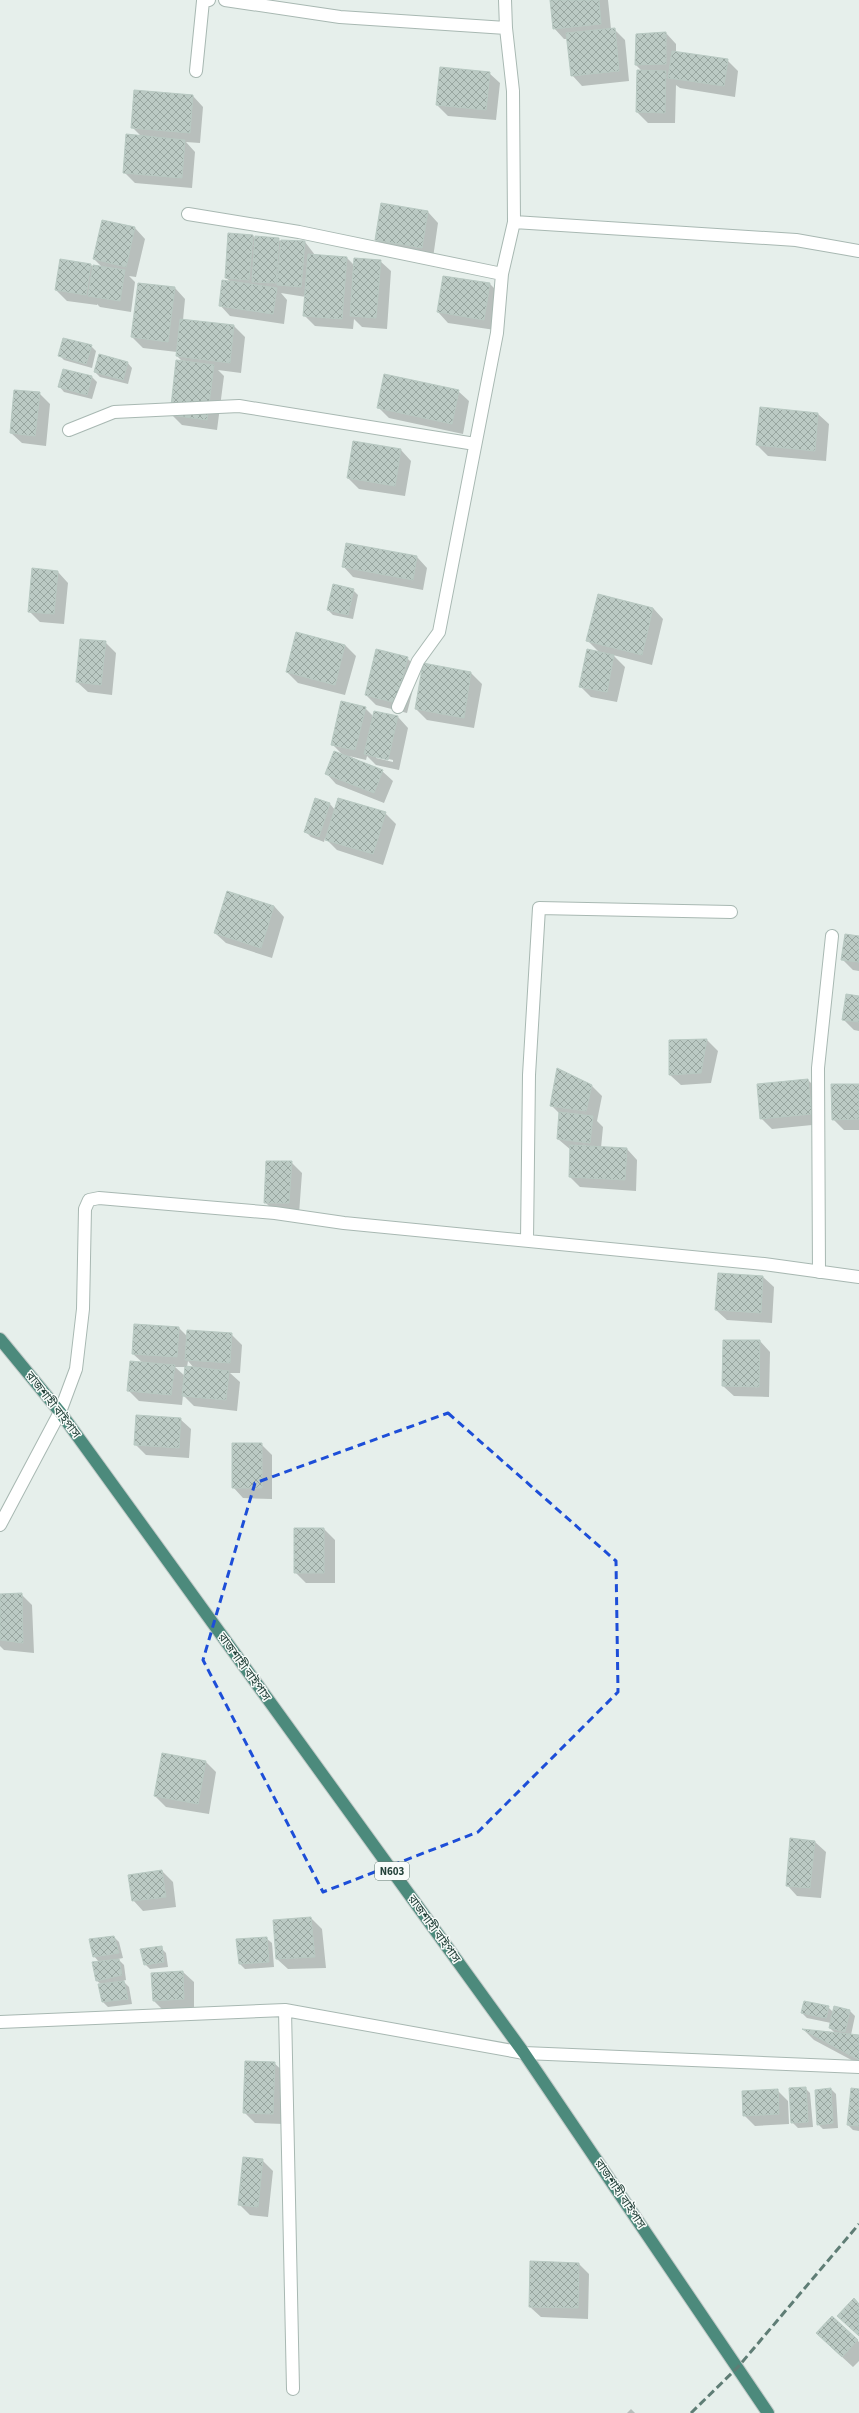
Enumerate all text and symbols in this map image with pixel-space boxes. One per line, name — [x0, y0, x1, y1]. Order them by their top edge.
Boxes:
street label: রাজশাহী বাইপাস — [21, 1367, 85, 1442]
street label: রাজশাহী বাইপাস — [213, 1629, 275, 1705]
road number: N603 — [375, 1862, 409, 1880]
street label: রাজশাহী বাইপাস — [403, 1891, 465, 1967]
street label: রাজশাহী বাইপাস — [590, 2155, 650, 2232]

